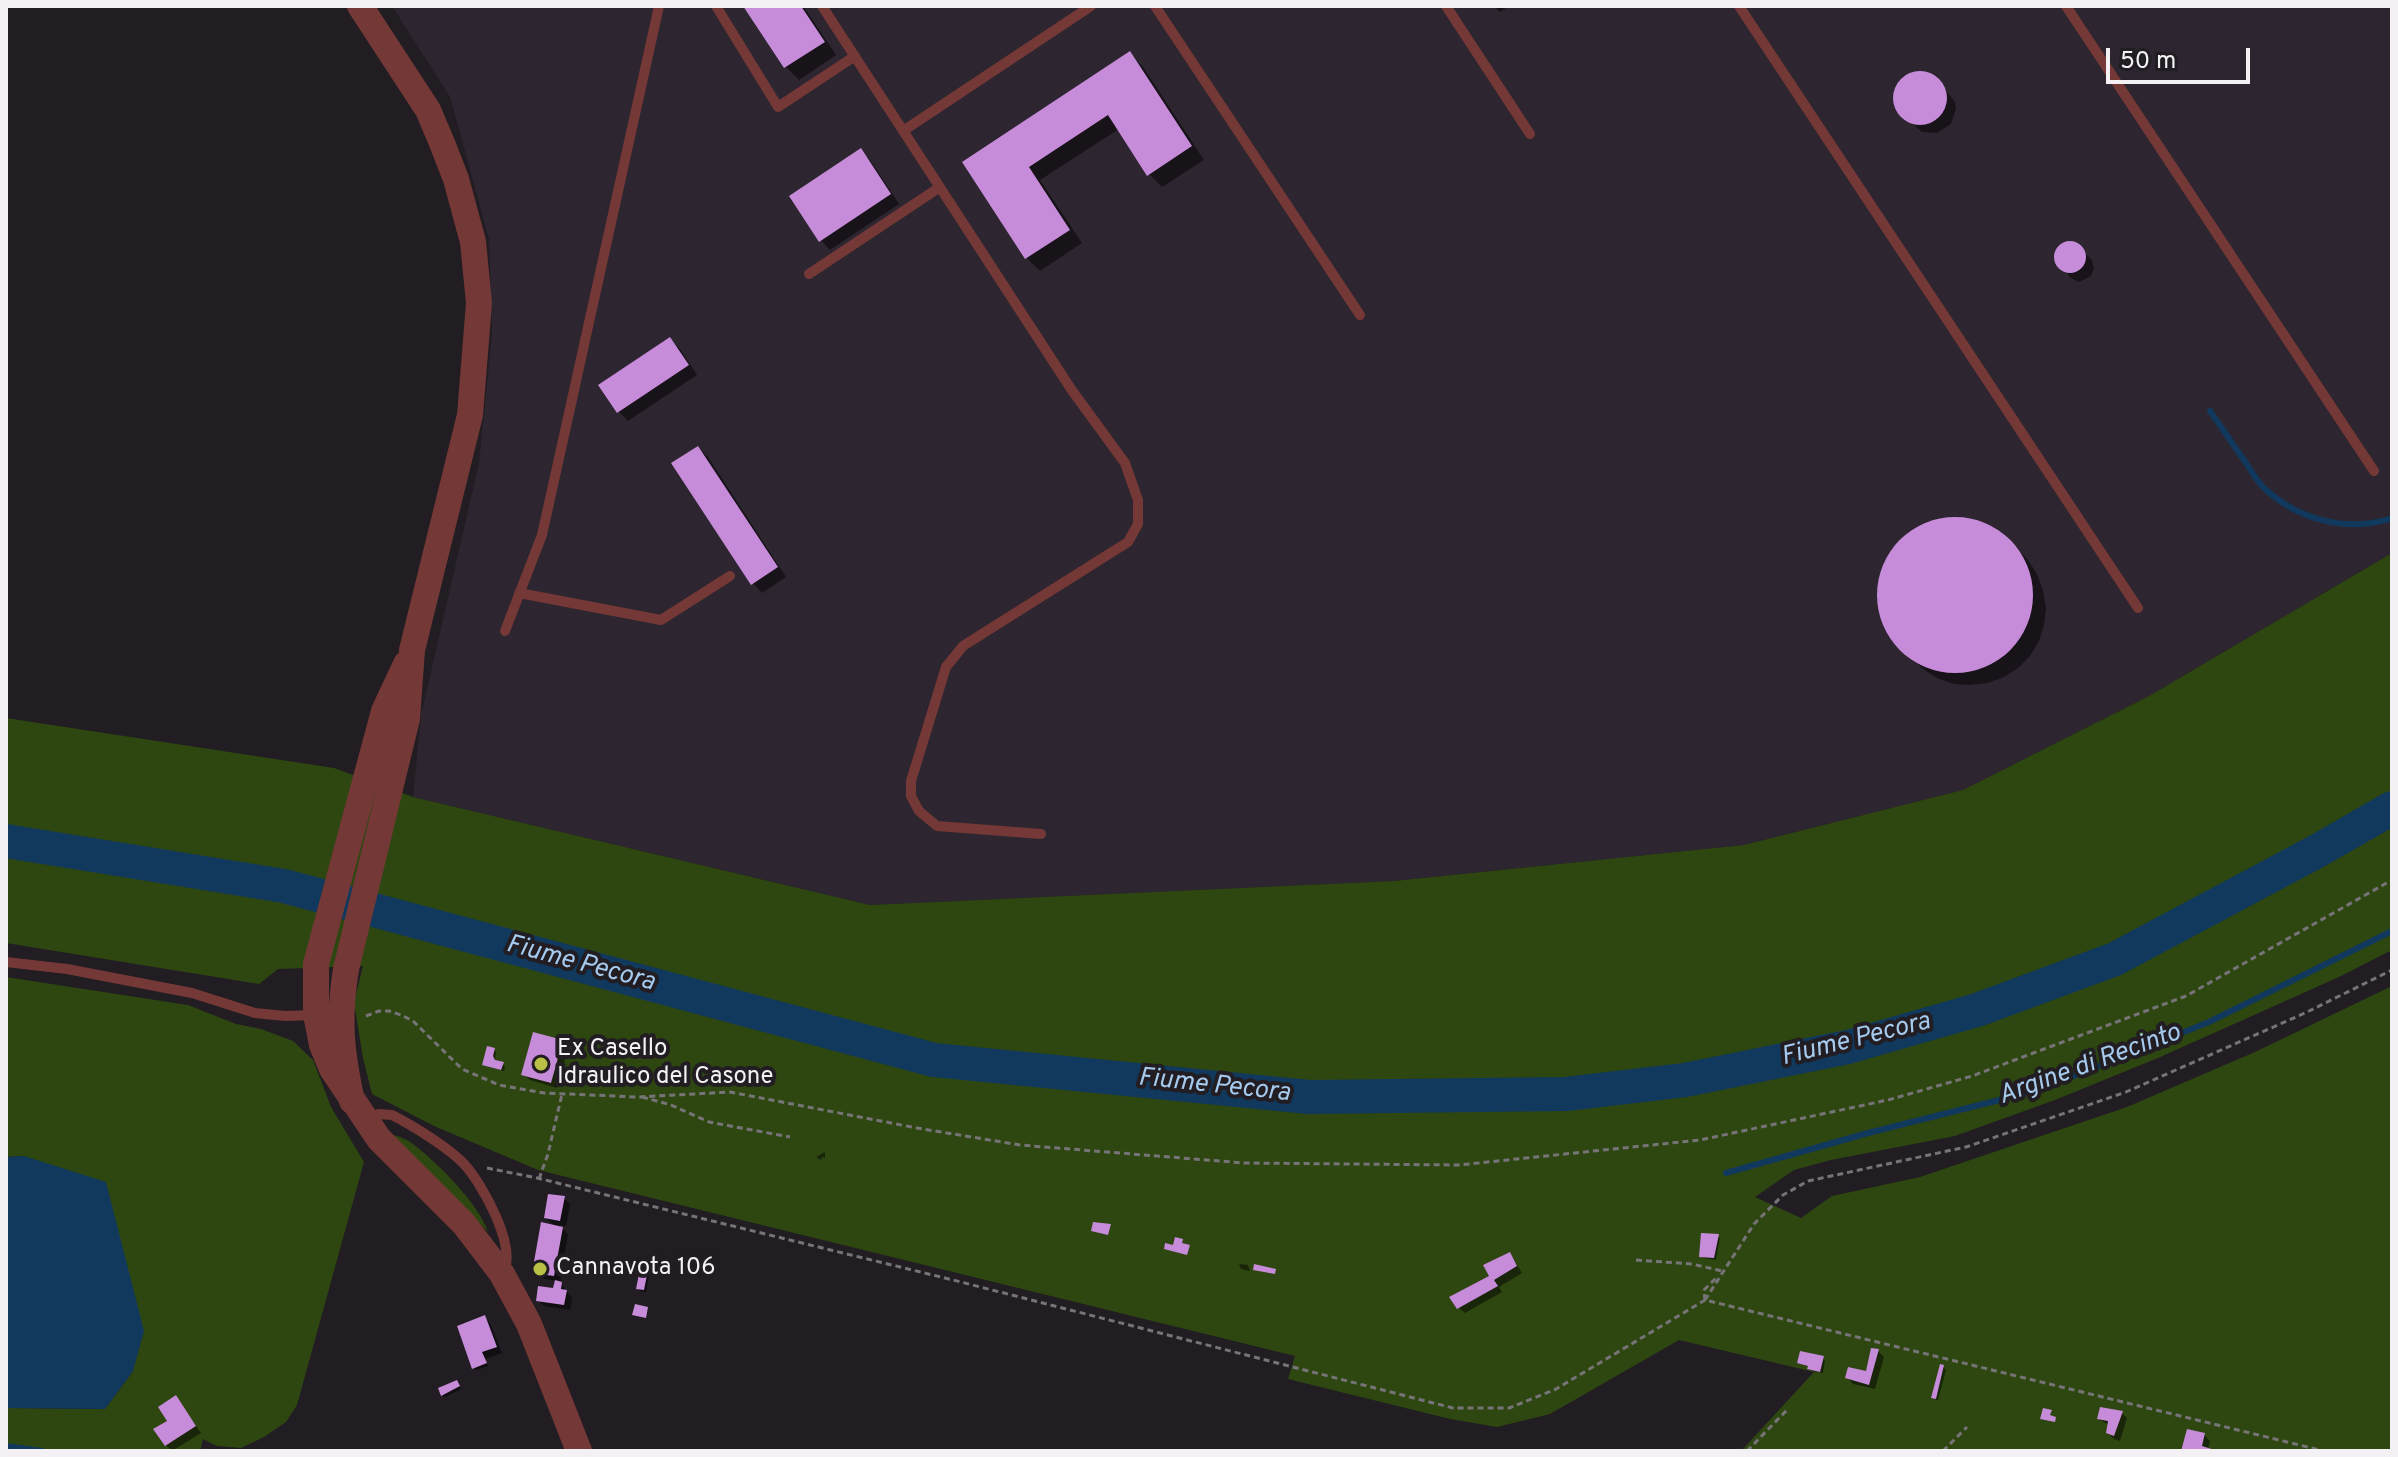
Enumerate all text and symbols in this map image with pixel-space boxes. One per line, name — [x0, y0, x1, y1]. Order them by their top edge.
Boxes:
scale bar — [2110, 32, 2254, 82]
text: 50 m — [2120, 47, 2176, 77]
water label: Fiume Pecora — [502, 930, 658, 1000]
water label: Fiume Pecora — [1778, 1007, 1934, 1075]
water label: Argine di Recinto — [1995, 1019, 2185, 1113]
place label: Ex Casello Idraulico del Casone — [557, 1036, 773, 1092]
marker: Ex Casello Idraulico del Casone — [532, 1055, 550, 1073]
water label: Fiume Pecora — [1136, 1064, 1292, 1110]
place label: Cannavota 106 — [556, 1255, 716, 1283]
marker: Cannavota 106 — [531, 1260, 549, 1278]

